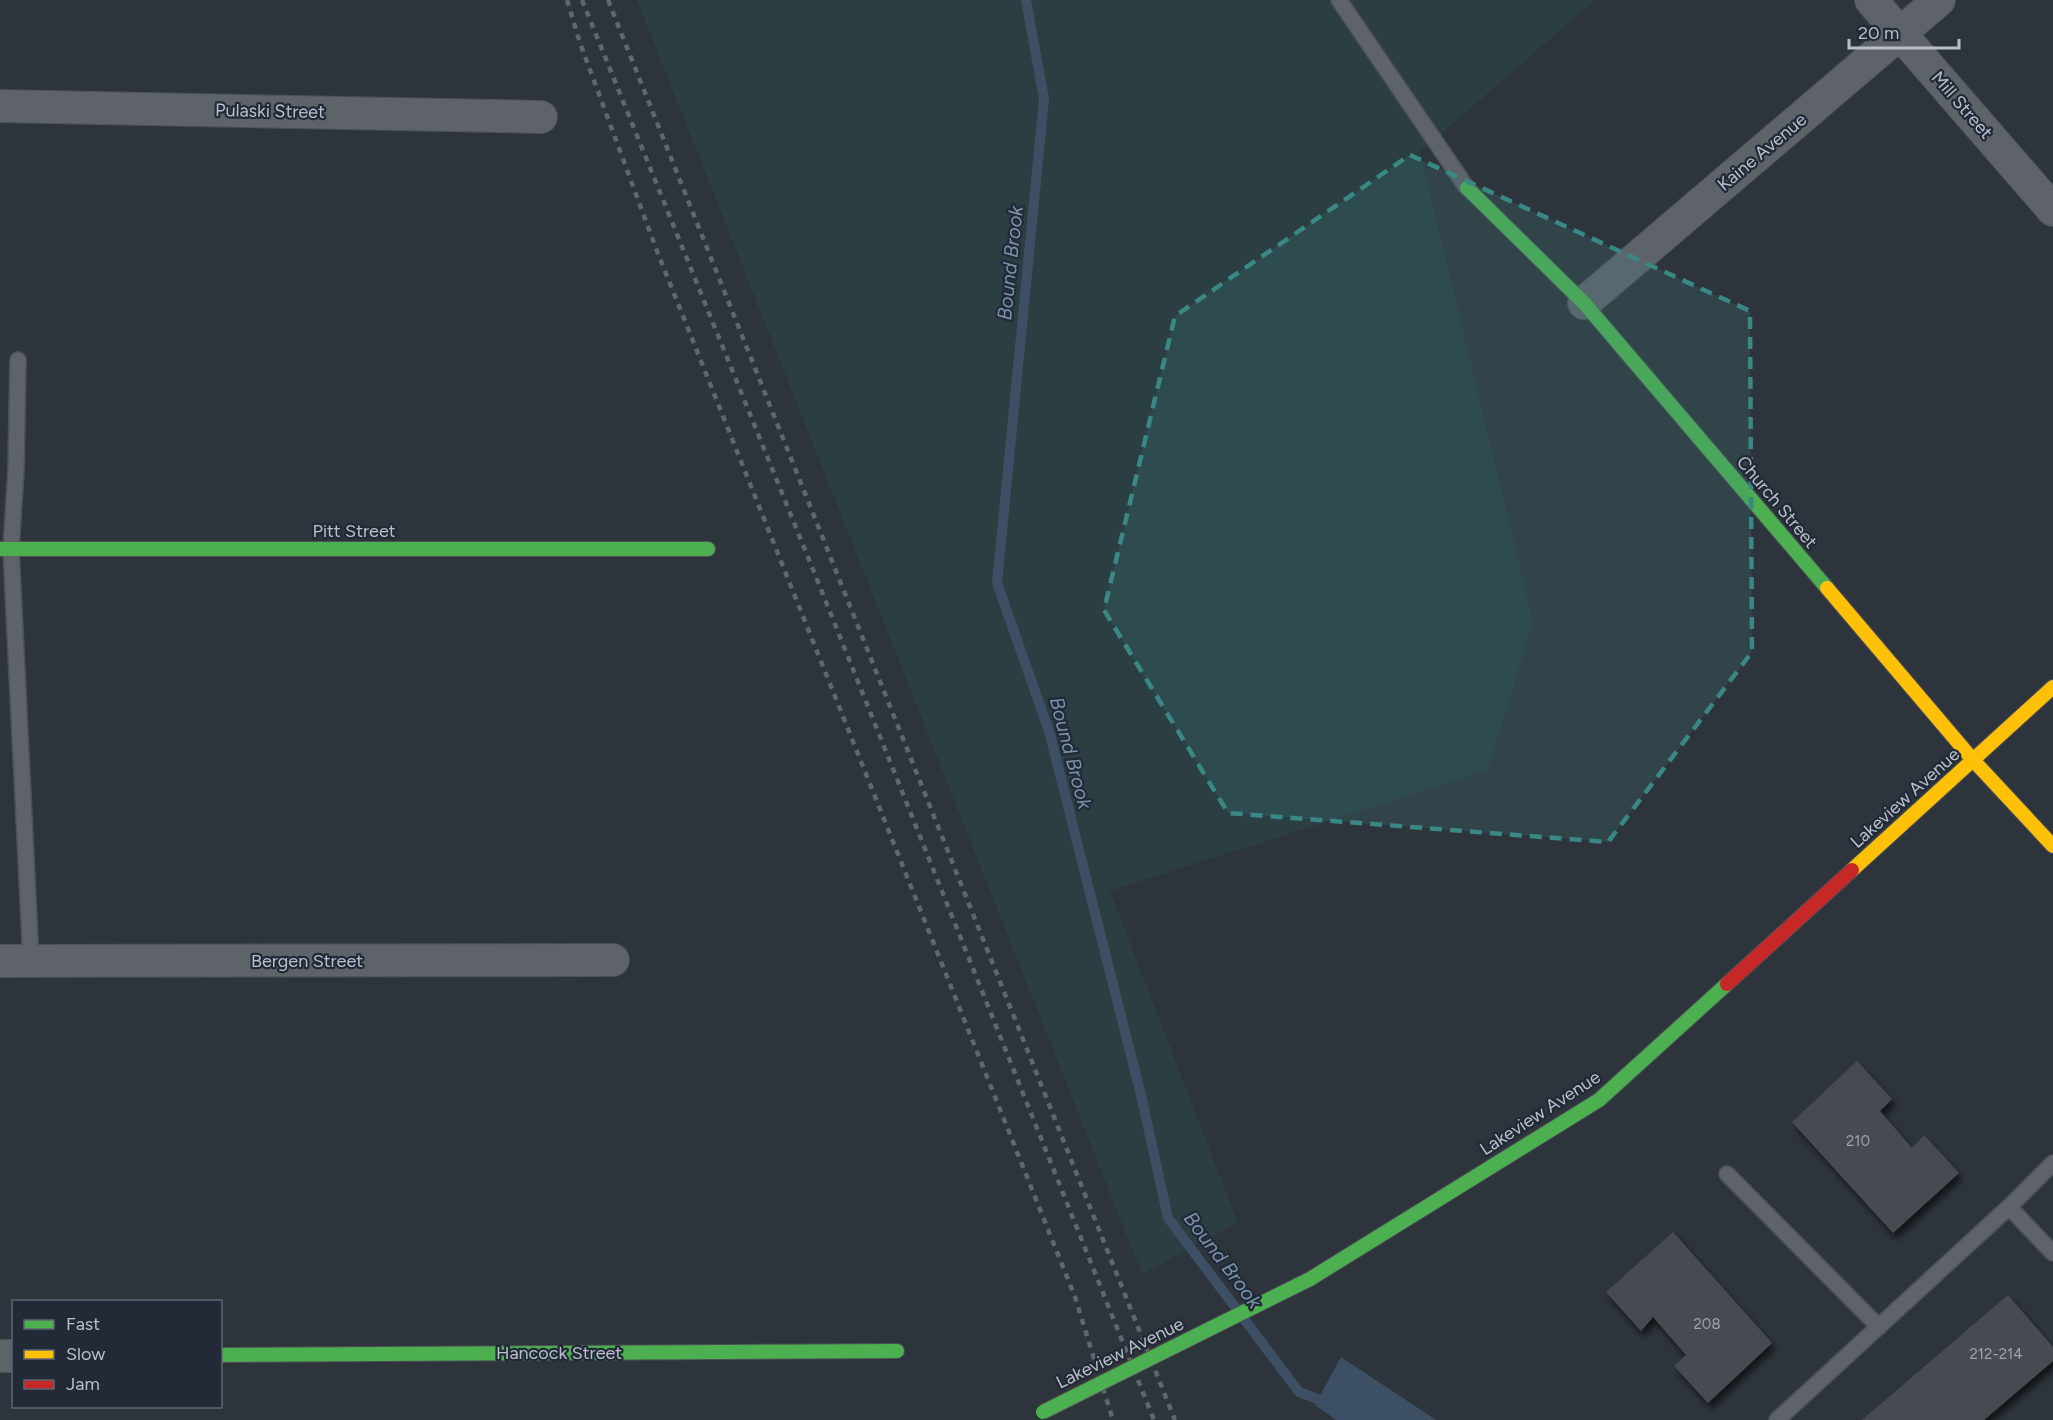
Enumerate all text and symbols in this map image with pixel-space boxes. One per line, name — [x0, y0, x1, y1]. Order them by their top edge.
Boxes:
scale bar — [1849, 12, 1958, 50]
text: 20 m — [1858, 22, 1899, 44]
street label: Mill Street — [1927, 67, 1997, 143]
street label: Pulaski Street — [215, 99, 325, 123]
street label: Kaine Avenue — [1713, 108, 1811, 196]
water label: Bound Brook — [992, 203, 1028, 321]
street label: Church Street — [1732, 451, 1822, 553]
street label: Pitt Street — [312, 520, 396, 542]
water label: Bound Brook — [1045, 694, 1098, 813]
street label: Lakeview Avenue — [1846, 743, 1964, 853]
street label: Bergen Street — [251, 950, 363, 972]
street label: Lakeview Avenue — [1476, 1066, 1605, 1160]
house number: 210 — [1846, 1132, 1870, 1150]
water label: Bound Brook — [1179, 1207, 1268, 1314]
legend — [12, 1300, 222, 1408]
text: Fast — [66, 1313, 100, 1335]
street label: Lakeview Avenue — [1053, 1313, 1188, 1393]
house number: 208 — [1693, 1315, 1721, 1333]
street label: Hancock Street — [496, 1342, 622, 1364]
text: Slow — [66, 1343, 105, 1365]
house number: 212-214 — [1969, 1345, 2023, 1363]
text: Jam — [66, 1373, 100, 1395]

